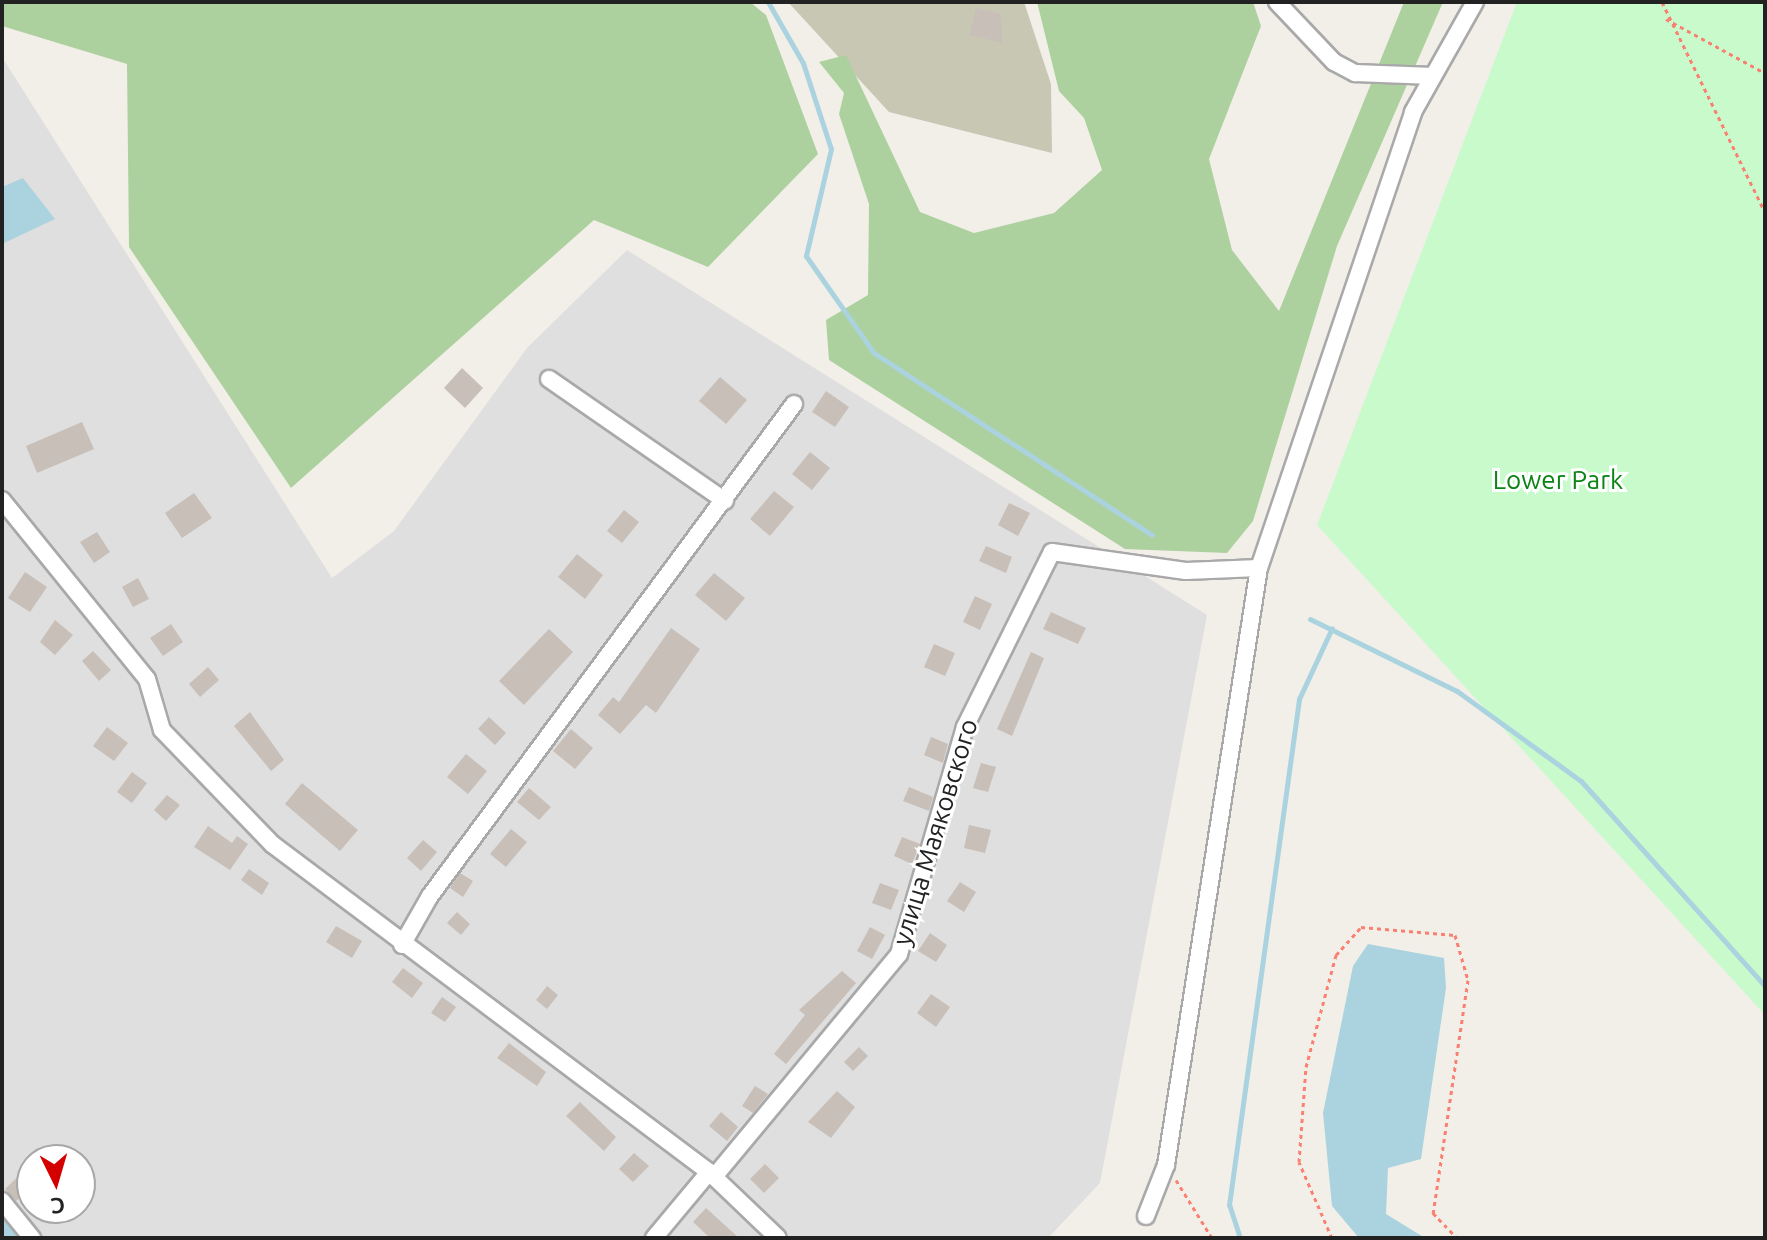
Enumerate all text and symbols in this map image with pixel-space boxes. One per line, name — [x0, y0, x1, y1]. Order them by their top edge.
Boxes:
park label: Lower Park — [1493, 464, 1623, 496]
street label: улица Маяковского — [886, 715, 984, 949]
north arrow — [16, 1144, 96, 1224]
text: С — [50, 1193, 66, 1219]

